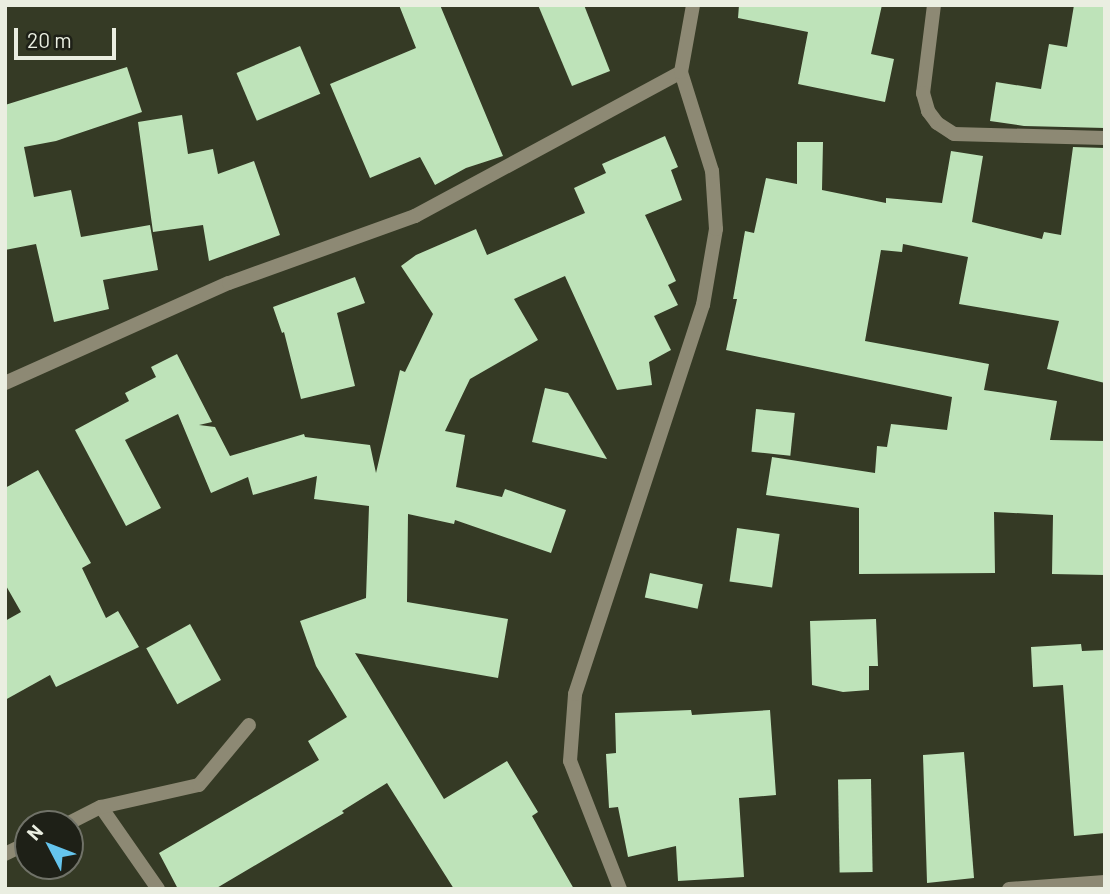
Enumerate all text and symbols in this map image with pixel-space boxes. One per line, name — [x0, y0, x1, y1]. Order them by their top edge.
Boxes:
scale bar — [18, 14, 119, 58]
text: 20 m — [27, 27, 72, 52]
north arrow — [14, 810, 84, 880]
text: N — [22, 820, 47, 844]

